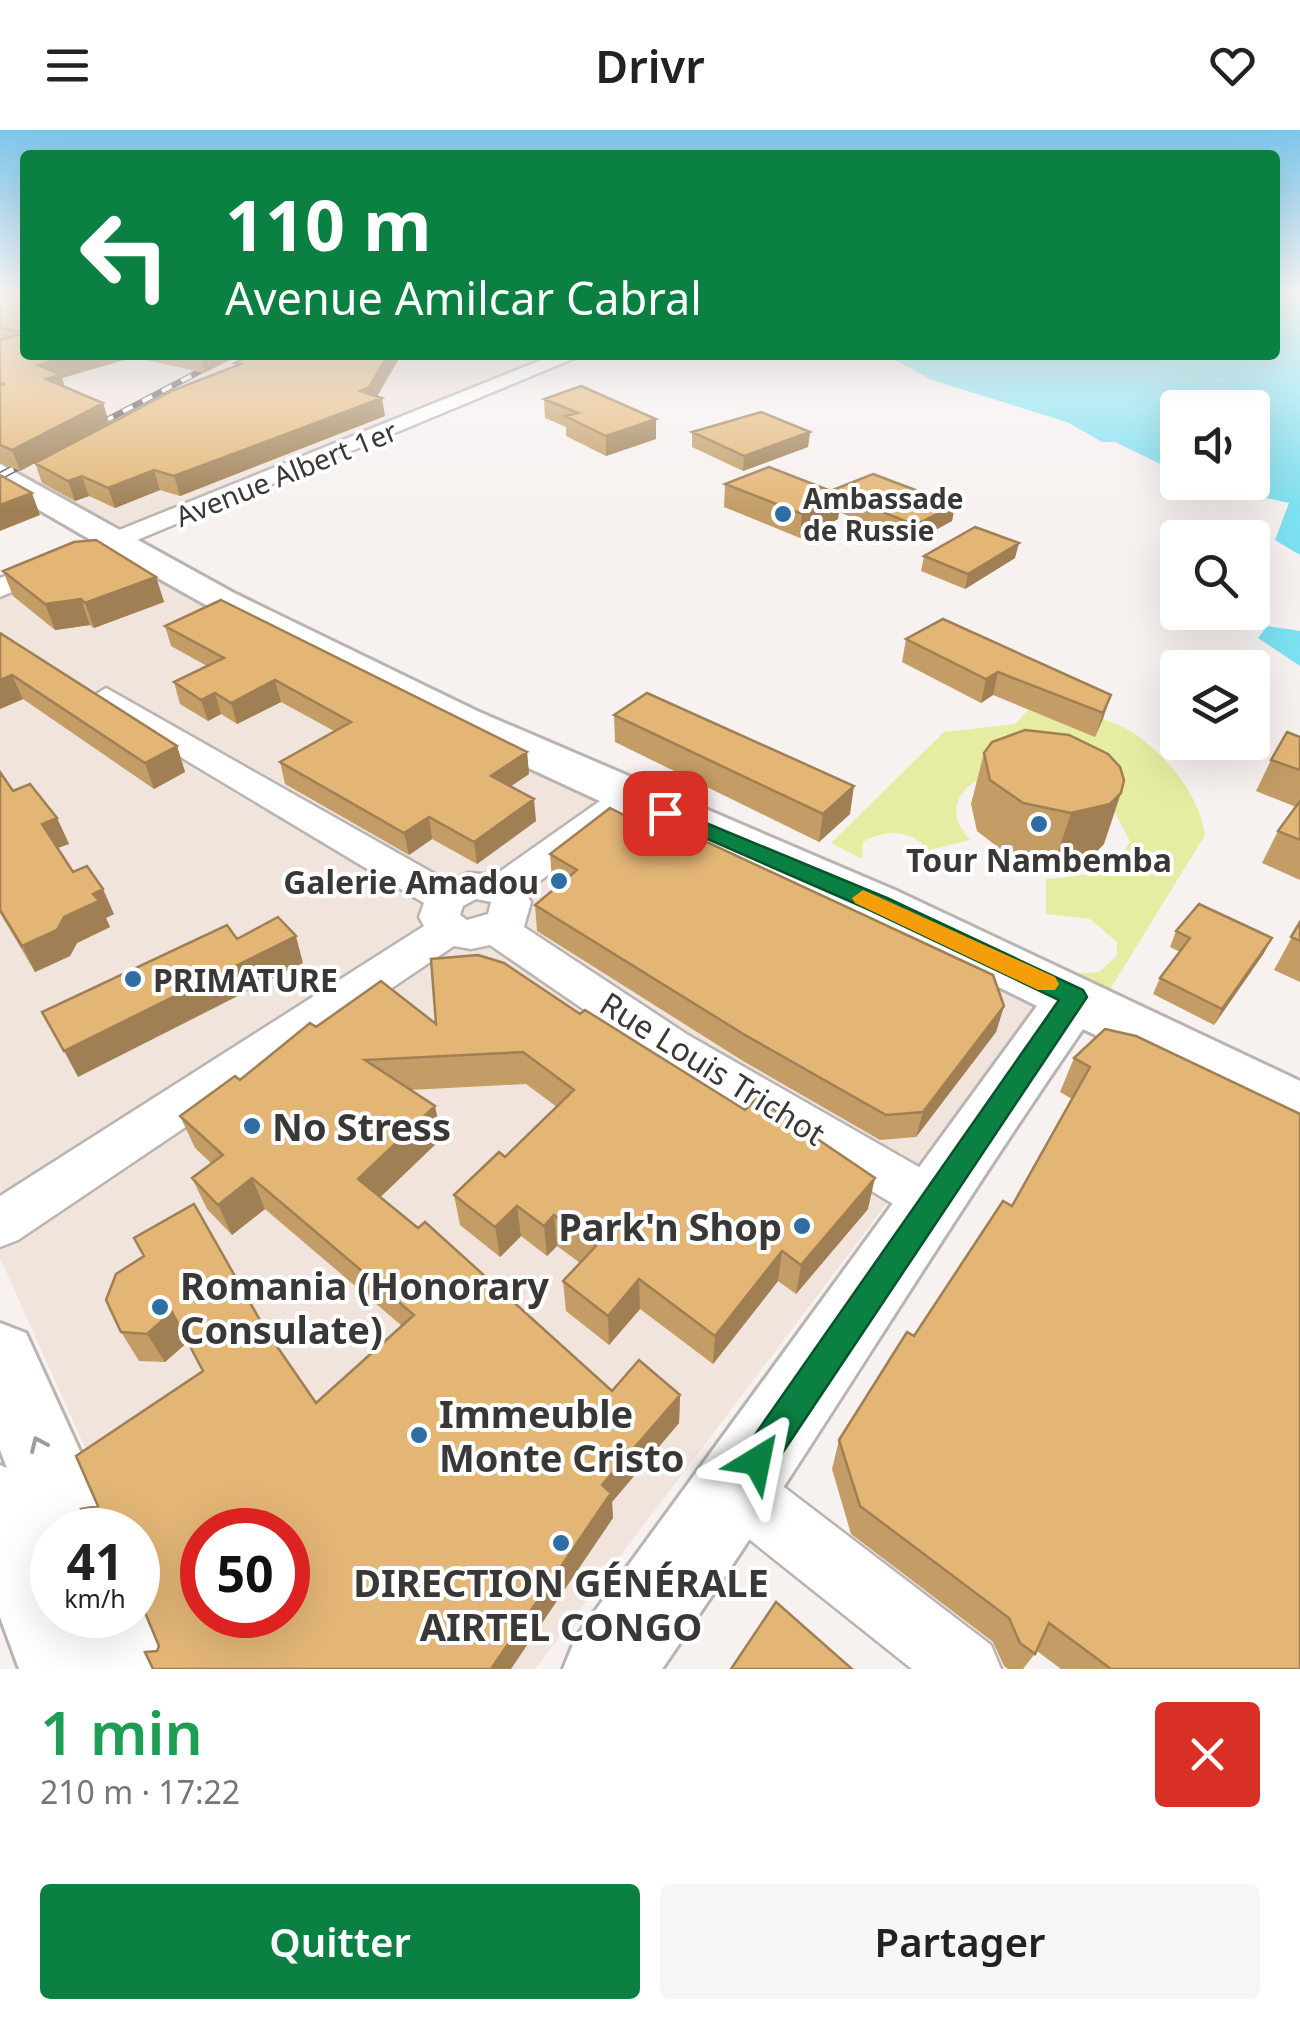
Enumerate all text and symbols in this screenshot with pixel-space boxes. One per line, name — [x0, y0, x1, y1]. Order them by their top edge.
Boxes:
text: Drivr — [595, 35, 705, 96]
icon: menu — [40, 38, 95, 93]
icon: heart — [1205, 38, 1260, 93]
text: 110 m — [225, 176, 432, 272]
icon: left — [60, 190, 190, 320]
text: Avenue Amilcar Cabral — [225, 267, 702, 328]
map controls — [1160, 390, 1270, 760]
button: sound — [1160, 390, 1270, 500]
street label: Avenue Albert 1er — [169, 411, 403, 535]
place label: Ambassade de Russie — [803, 479, 963, 549]
marker: Ambassade de Russie — [772, 503, 794, 525]
button: search — [1160, 520, 1270, 630]
button: layers — [1160, 650, 1270, 760]
pin — [623, 771, 708, 856]
icon: arrive — [638, 786, 693, 841]
marker: Tour Nambemba — [1028, 813, 1050, 835]
place label: Tour Nambemba — [906, 838, 1172, 881]
place label: Galerie Amadou — [283, 860, 539, 903]
marker: Galerie Amadou — [548, 870, 570, 892]
place label: PRIMATURE — [153, 958, 338, 1001]
marker: PRIMATURE — [122, 968, 144, 990]
street label: Rue Louis Trichot — [592, 982, 834, 1154]
place label: No Stress — [272, 1100, 451, 1152]
marker: No Stress — [241, 1115, 263, 1137]
place label: Park'n Shop — [558, 1200, 782, 1252]
marker: Park'n Shop — [791, 1215, 813, 1237]
place label: Romania (Honorary Consulate) — [180, 1259, 549, 1355]
marker: Romania (Honorary Consulate) — [149, 1296, 171, 1318]
place label: Immeuble Monte Cristo — [439, 1387, 684, 1483]
position arrow — [705, 1409, 809, 1513]
marker: Immeuble Monte Cristo — [408, 1424, 430, 1446]
one-way arrow — [30, 1436, 50, 1454]
speed limit sign: 50 — [180, 1508, 310, 1638]
text: 41 — [66, 1527, 124, 1595]
marker: DIRECTION GÉNÉRALE AIRTEL CONGO — [550, 1532, 572, 1554]
place label: DIRECTION GÉNÉRALE AIRTEL CONGO — [353, 1556, 769, 1652]
text: km/h — [64, 1581, 126, 1615]
text: 1 min — [40, 1691, 203, 1773]
button: close — [1155, 1702, 1260, 1807]
text: 210 m · 17:22 — [40, 1770, 240, 1813]
button: Quitter — [40, 1884, 640, 1999]
button: Partager — [660, 1884, 1260, 1999]

